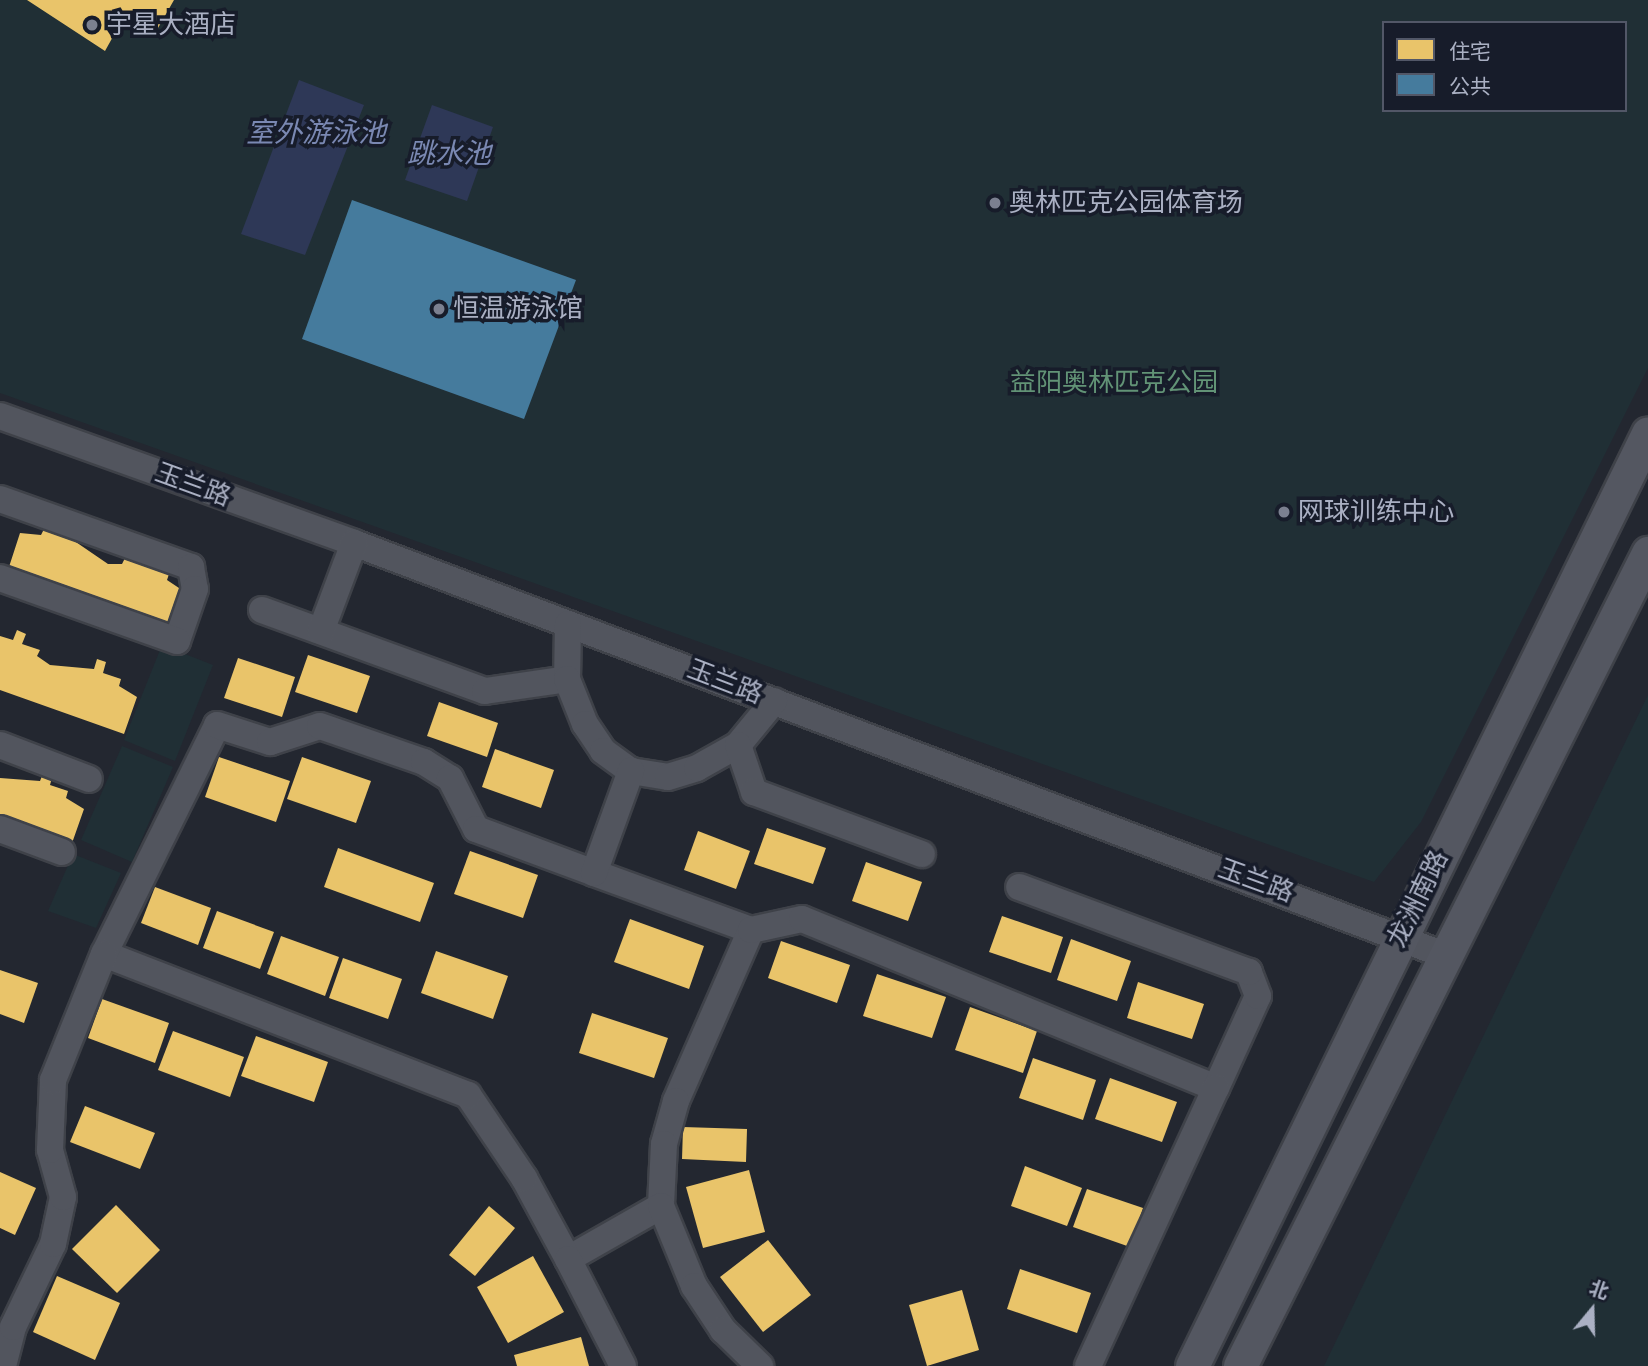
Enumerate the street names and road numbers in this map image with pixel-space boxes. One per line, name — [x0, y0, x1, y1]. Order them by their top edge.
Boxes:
street label: 玉兰路 — [151, 457, 235, 513]
street label: 玉兰路 — [683, 653, 767, 711]
street label: 龙洲南路 — [1381, 845, 1455, 953]
street label: 玉兰路 — [1214, 853, 1298, 909]

